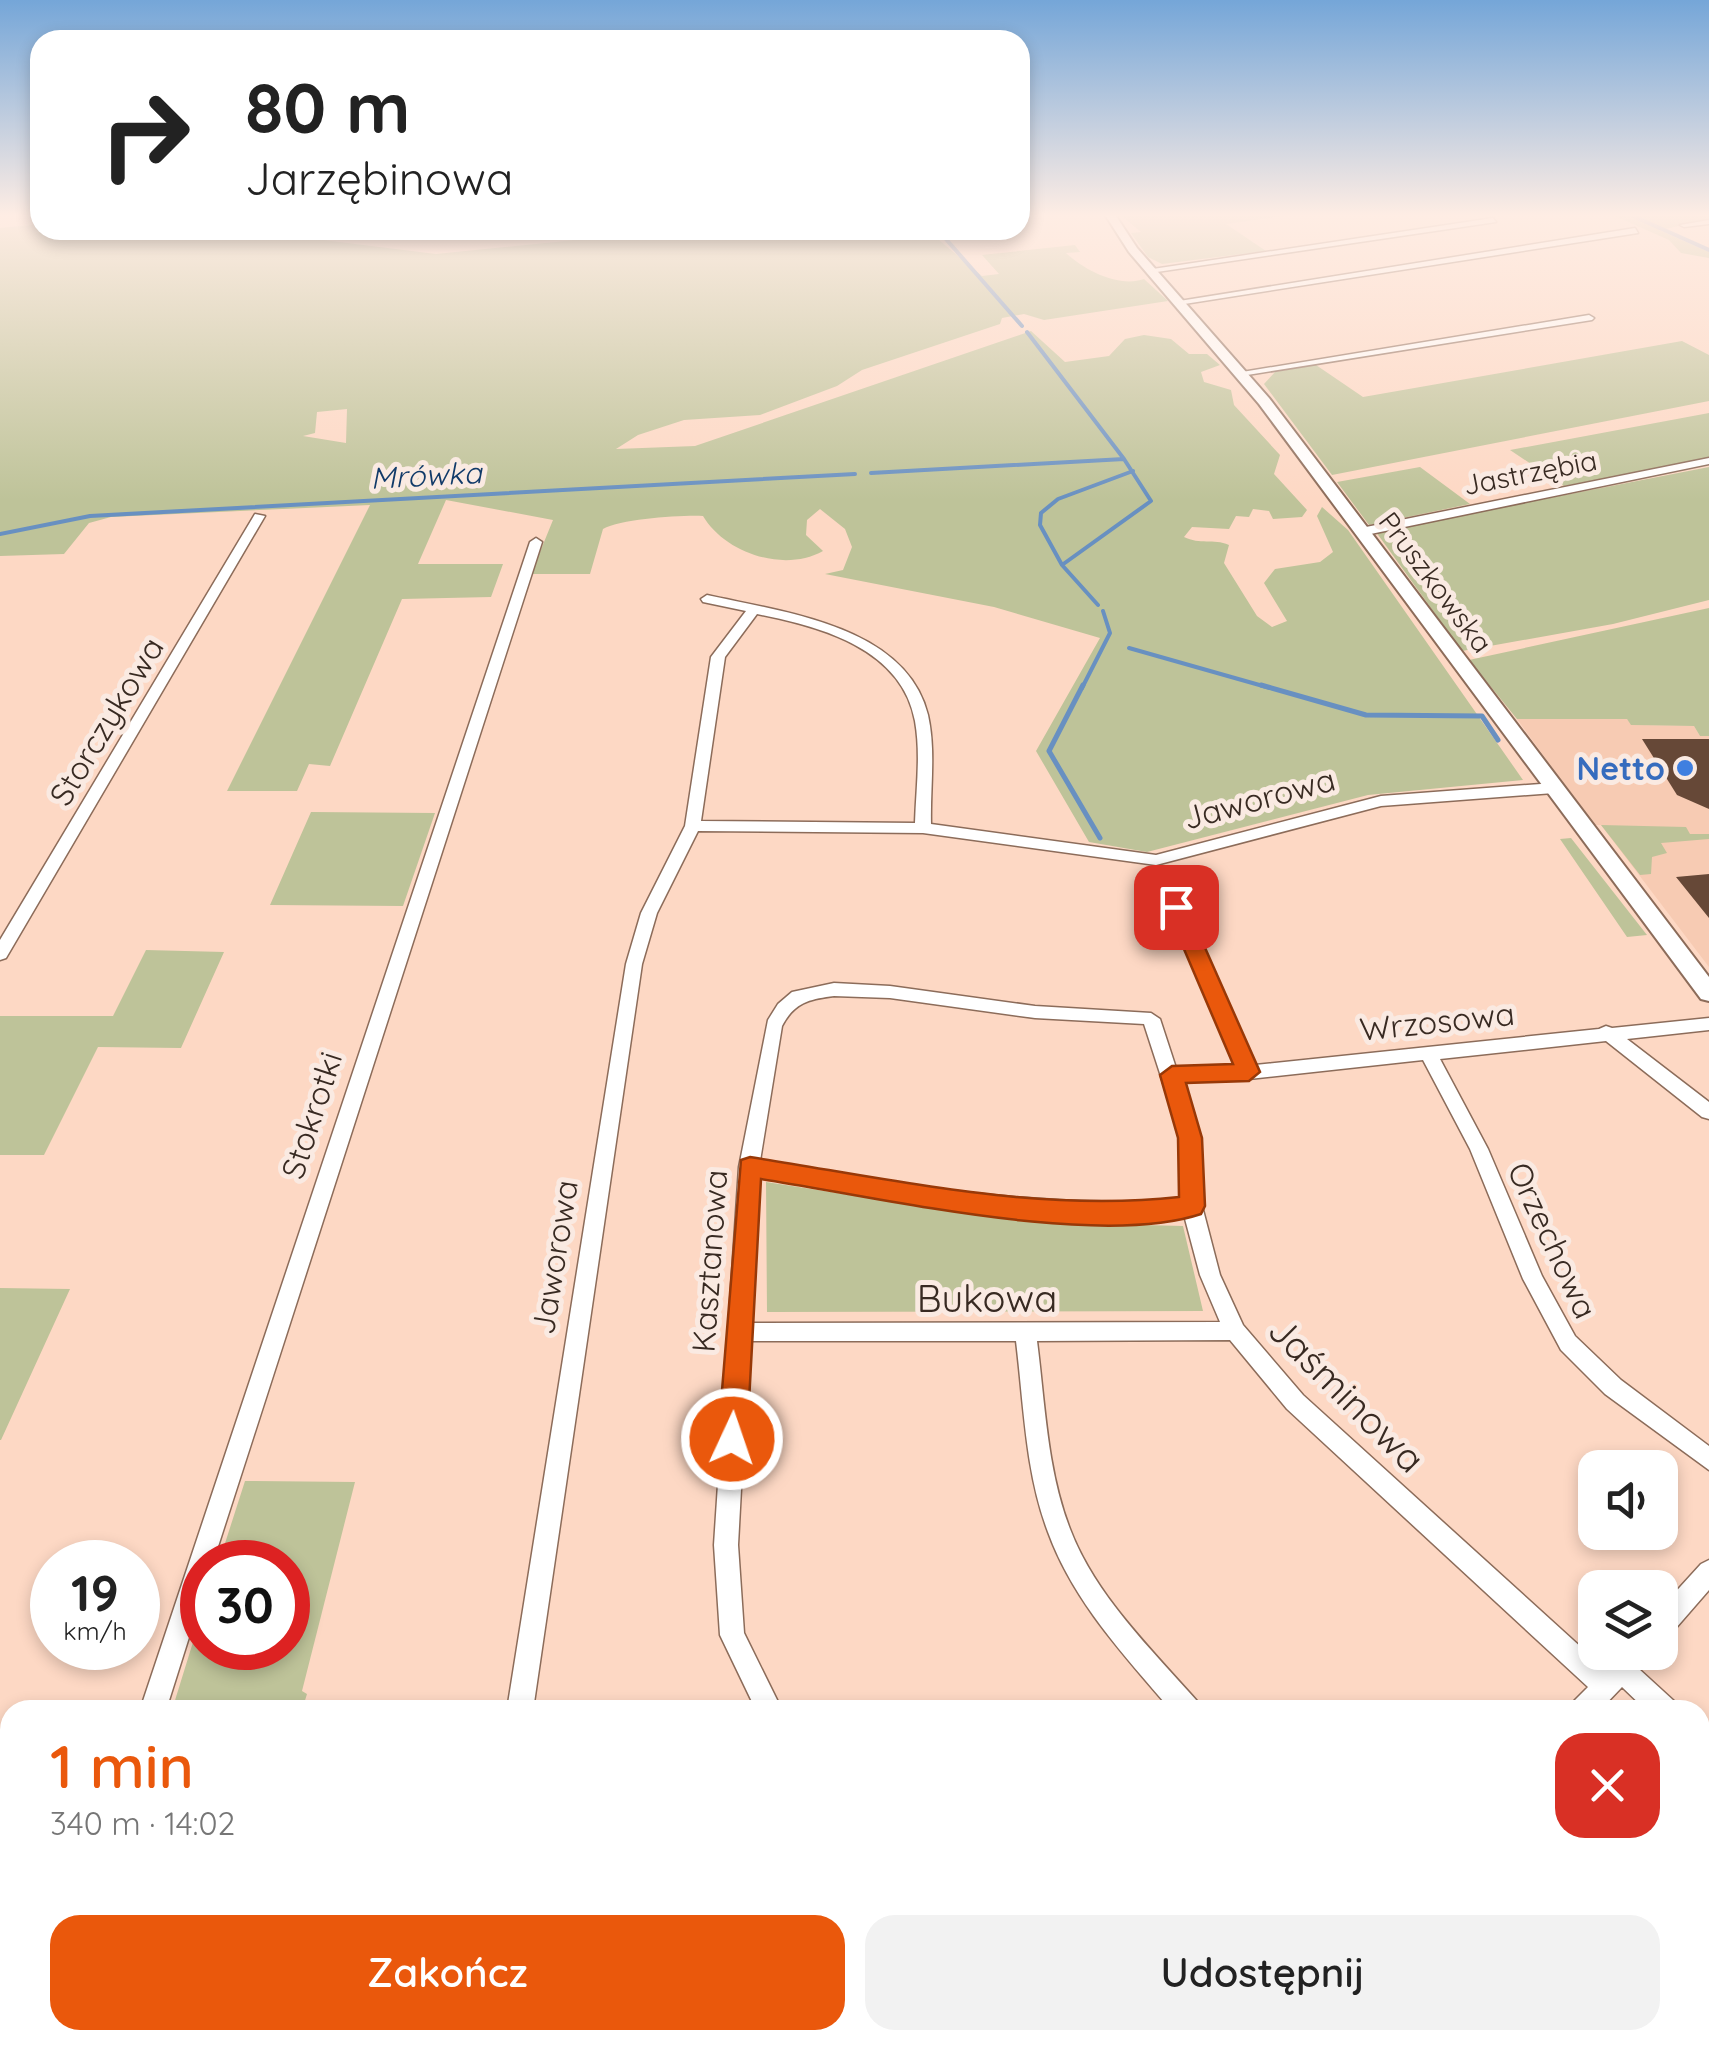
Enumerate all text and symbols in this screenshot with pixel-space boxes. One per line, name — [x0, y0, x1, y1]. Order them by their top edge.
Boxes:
text: 80 m — [245, 63, 410, 151]
icon: right — [80, 70, 210, 200]
text: Jarzębinowa — [245, 150, 513, 206]
street label: Jastrzębia — [1460, 442, 1600, 502]
water label: Mrówka — [370, 453, 484, 497]
street label: Pruszkowska — [1372, 505, 1500, 659]
street label: Storczykowa — [40, 630, 172, 812]
place label: Netto — [1577, 748, 1665, 788]
marker: Netto — [1674, 757, 1696, 779]
street label: Jaworowa — [1179, 759, 1339, 837]
pin — [1134, 865, 1219, 950]
icon: arrive — [1149, 880, 1204, 935]
street label: Wrzosowa — [1358, 993, 1516, 1049]
street label: Stokrotki — [272, 1047, 350, 1183]
street label: Orzechowa — [1499, 1156, 1607, 1324]
street label: Kasztanowa — [683, 1168, 735, 1354]
street label: Jaworowa — [522, 1177, 586, 1337]
street label: Bukowa — [917, 1274, 1057, 1322]
street label: Jaśminowa — [1259, 1306, 1435, 1482]
position arrow — [680, 1387, 784, 1491]
map controls — [1578, 1450, 1678, 1670]
button: sound — [1578, 1450, 1678, 1550]
speed limit sign: 30 — [180, 1540, 310, 1670]
text: 19 — [71, 1561, 119, 1624]
button: layers — [1578, 1570, 1678, 1670]
text: km/h — [63, 1615, 127, 1646]
text: 1 min — [50, 1728, 194, 1803]
button: close — [1555, 1733, 1660, 1838]
text: 340 m · 14:02 — [50, 1803, 235, 1843]
button: Zakończ — [50, 1915, 845, 2030]
button: Udostępnij — [865, 1915, 1660, 2030]

